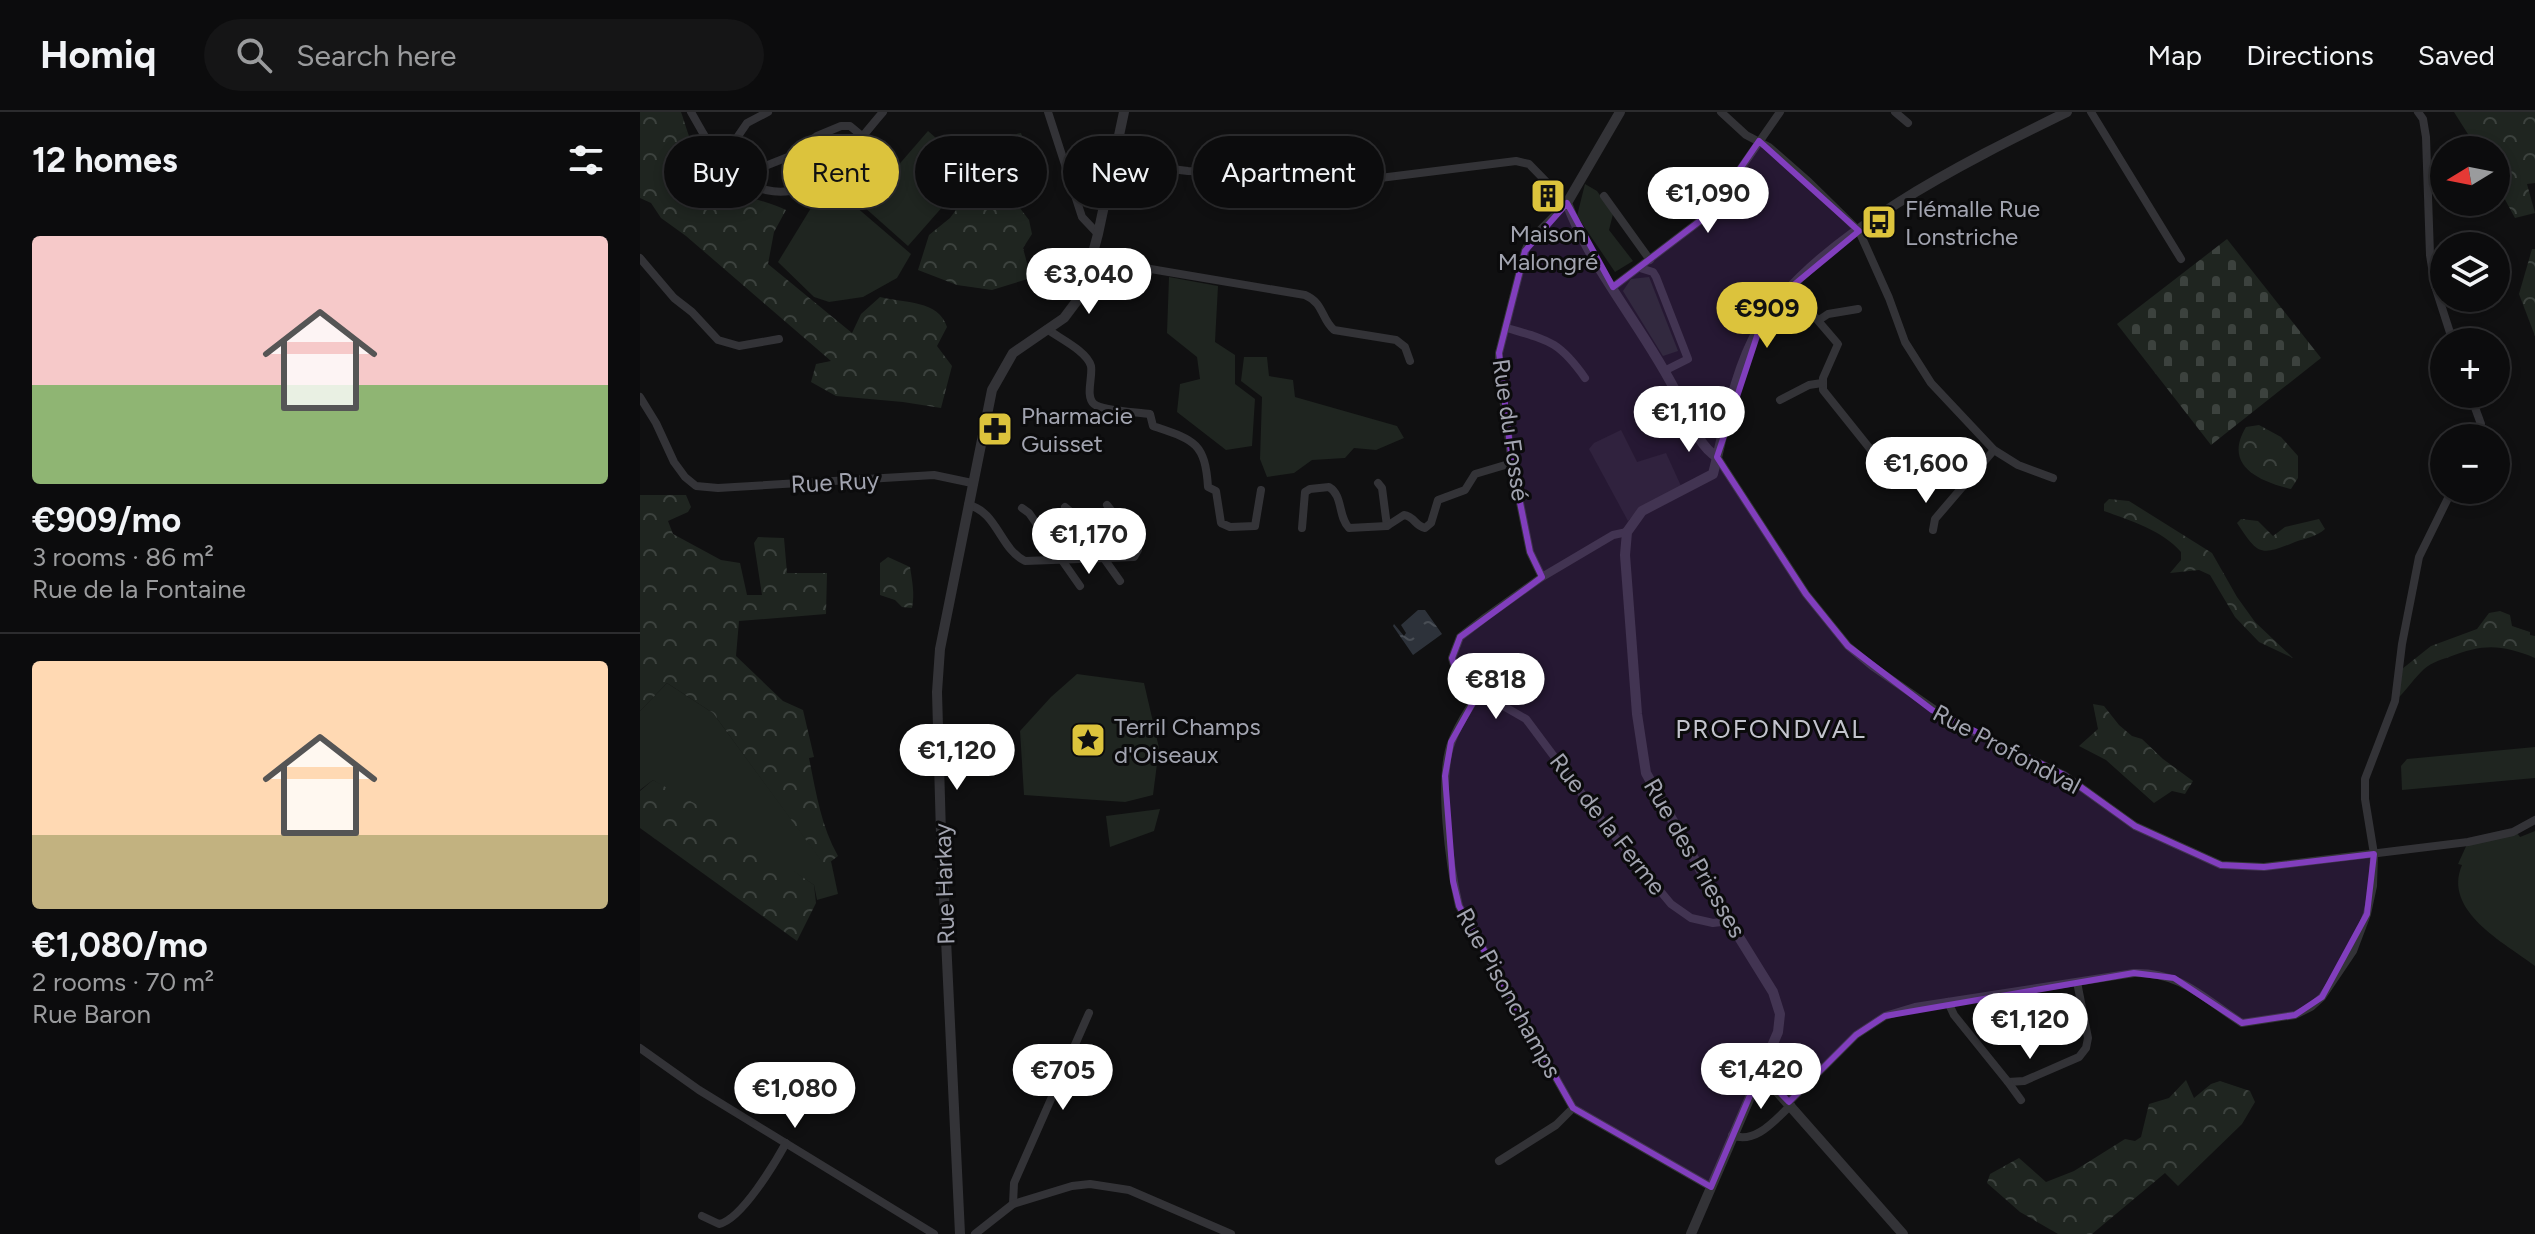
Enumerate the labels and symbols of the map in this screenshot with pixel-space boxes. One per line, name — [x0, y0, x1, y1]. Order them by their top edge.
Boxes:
north arrow — [2430, 136, 2510, 216]
pin: €1,090 — [1643, 167, 1773, 235]
building icon: Maison Malongré — [1529, 177, 1567, 215]
place label: Flémalle Rue Lonstriche — [1905, 194, 2040, 251]
bus stop icon: Flémalle Rue Lonstriche — [1860, 203, 1898, 241]
place label: Maison Malongré — [1498, 219, 1598, 276]
pin: €3,040 — [1024, 248, 1154, 316]
pin: €909 — [1720, 282, 1814, 350]
street label: Rue du Fossé — [1487, 357, 1535, 503]
pin: €1,110 — [1624, 386, 1754, 454]
place label: Pharmacie Guisset — [1021, 401, 1133, 458]
pharmacy icon: Pharmacie Guisset — [976, 410, 1014, 448]
pin: €1,600 — [1861, 437, 1991, 505]
street label: Rue Ruy — [790, 465, 880, 499]
pin: €1,170 — [1024, 508, 1154, 576]
pin: €818 — [1449, 653, 1543, 721]
street label: Rue Profondval — [1928, 698, 2086, 800]
place label: Terril Champs d'Oiseaux — [1114, 712, 1261, 769]
district label: PROFONDVAL — [1675, 713, 1867, 745]
place icon: Terril Champs d'Oiseaux — [1069, 721, 1107, 759]
pin: €1,120 — [892, 724, 1022, 792]
street label: Rue de la Ferme — [1544, 747, 1672, 901]
street label: Rue des Priesses — [1638, 773, 1752, 943]
street label: Rue Harkay — [927, 822, 961, 945]
street label: Rue Pisonchamps — [1450, 903, 1568, 1083]
pin: €1,120 — [1965, 993, 2095, 1061]
pin: €1,420 — [1696, 1043, 1826, 1111]
pin: €705 — [1016, 1044, 1110, 1112]
pin: €1,080 — [730, 1062, 860, 1130]

